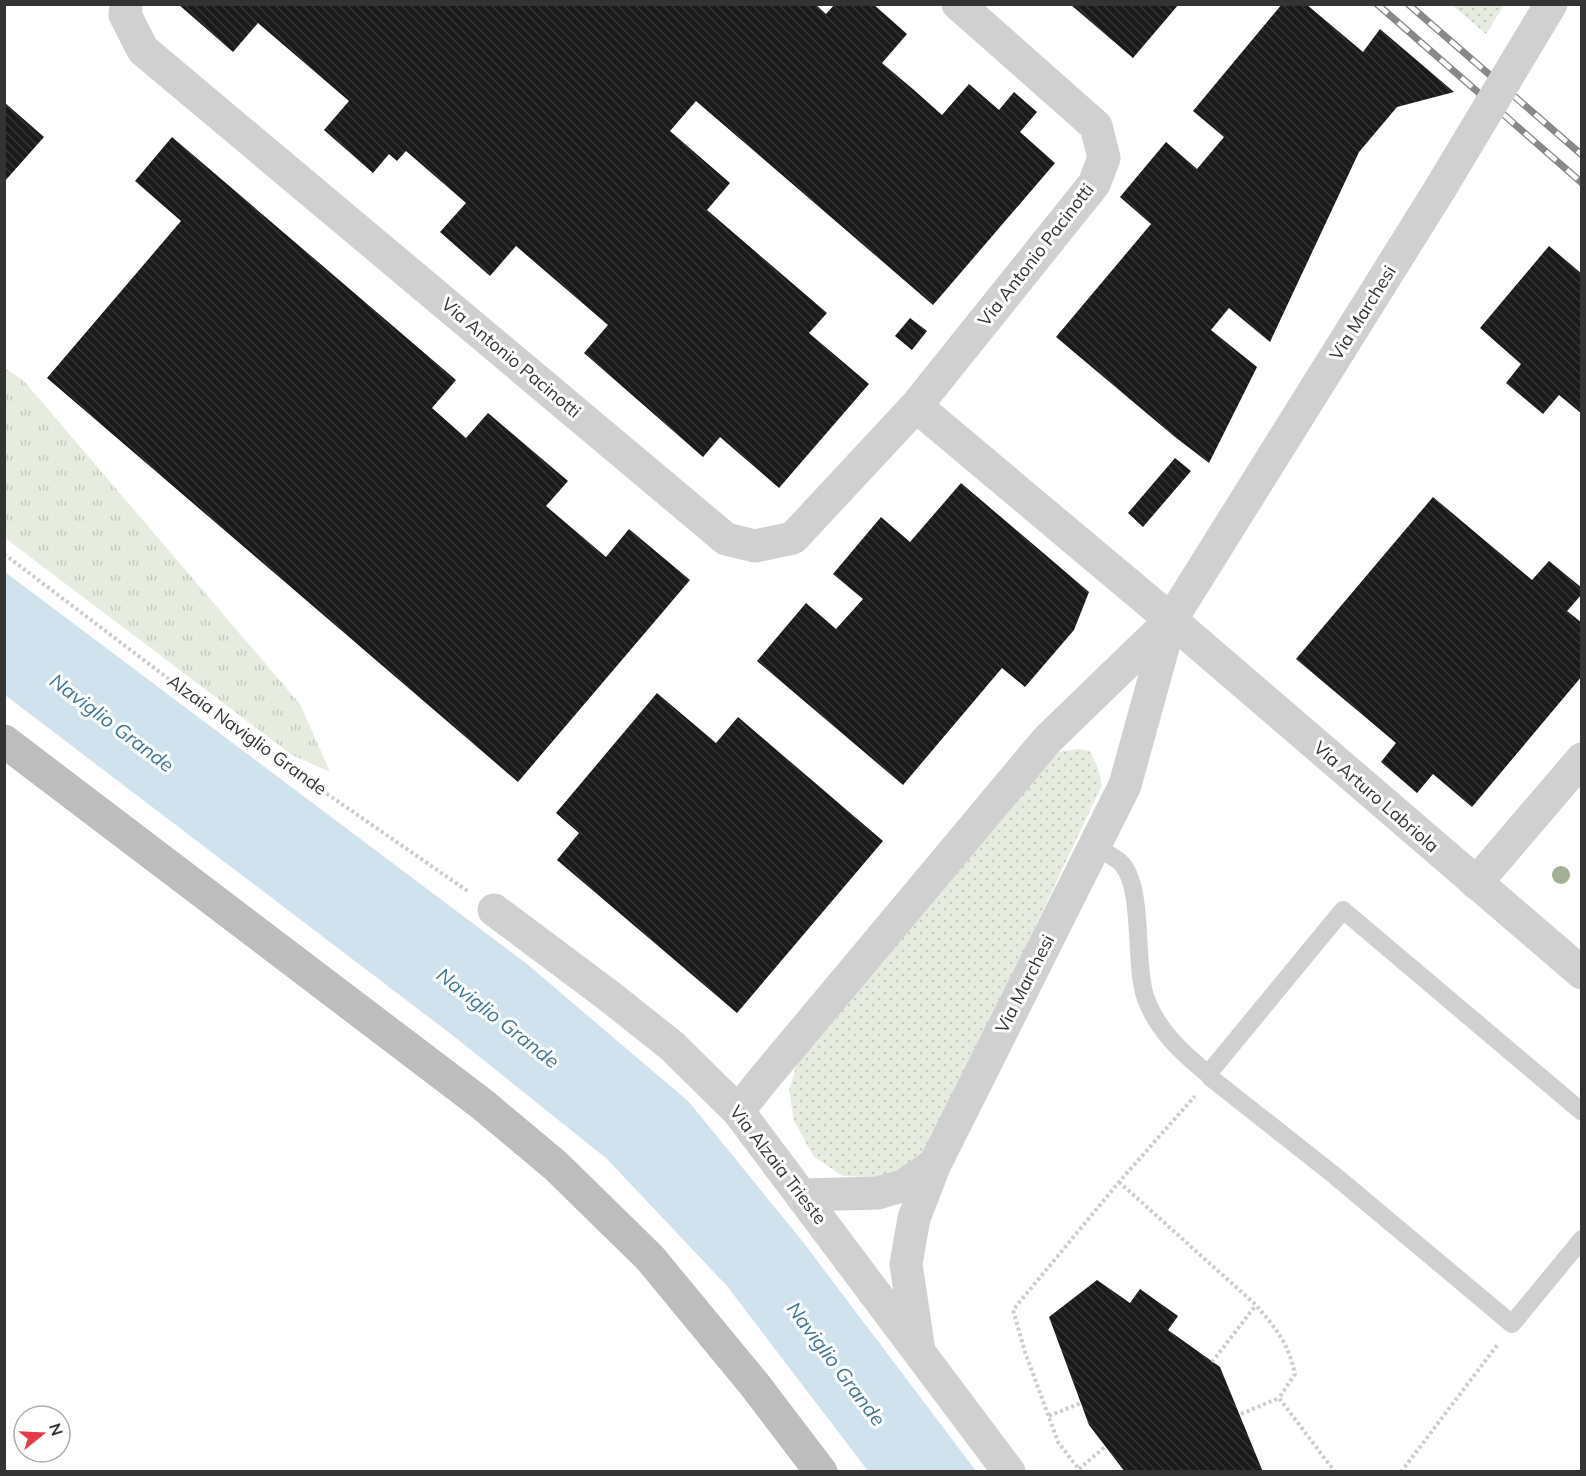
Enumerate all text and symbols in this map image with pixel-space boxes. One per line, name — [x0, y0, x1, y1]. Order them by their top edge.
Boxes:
street label: Via Antonio Pacinotti — [973, 179, 1099, 331]
street label: Via Marchesi — [1324, 261, 1401, 364]
street label: Via Antonio Pacinotti — [437, 293, 586, 423]
water label: Naviglio Grande — [45, 668, 179, 777]
street label: Alzaia Naviglio Grande — [163, 669, 331, 800]
street label: Via Arturo Labriola — [1309, 736, 1444, 857]
street label: Via Marchesi — [990, 931, 1059, 1037]
water label: Naviglio Grande — [432, 962, 565, 1073]
street label: Via Alzaia Trieste — [725, 1101, 832, 1229]
water label: Naviglio Grande — [782, 1297, 891, 1431]
north arrow — [12, 1404, 72, 1464]
text: N — [45, 1421, 68, 1438]

